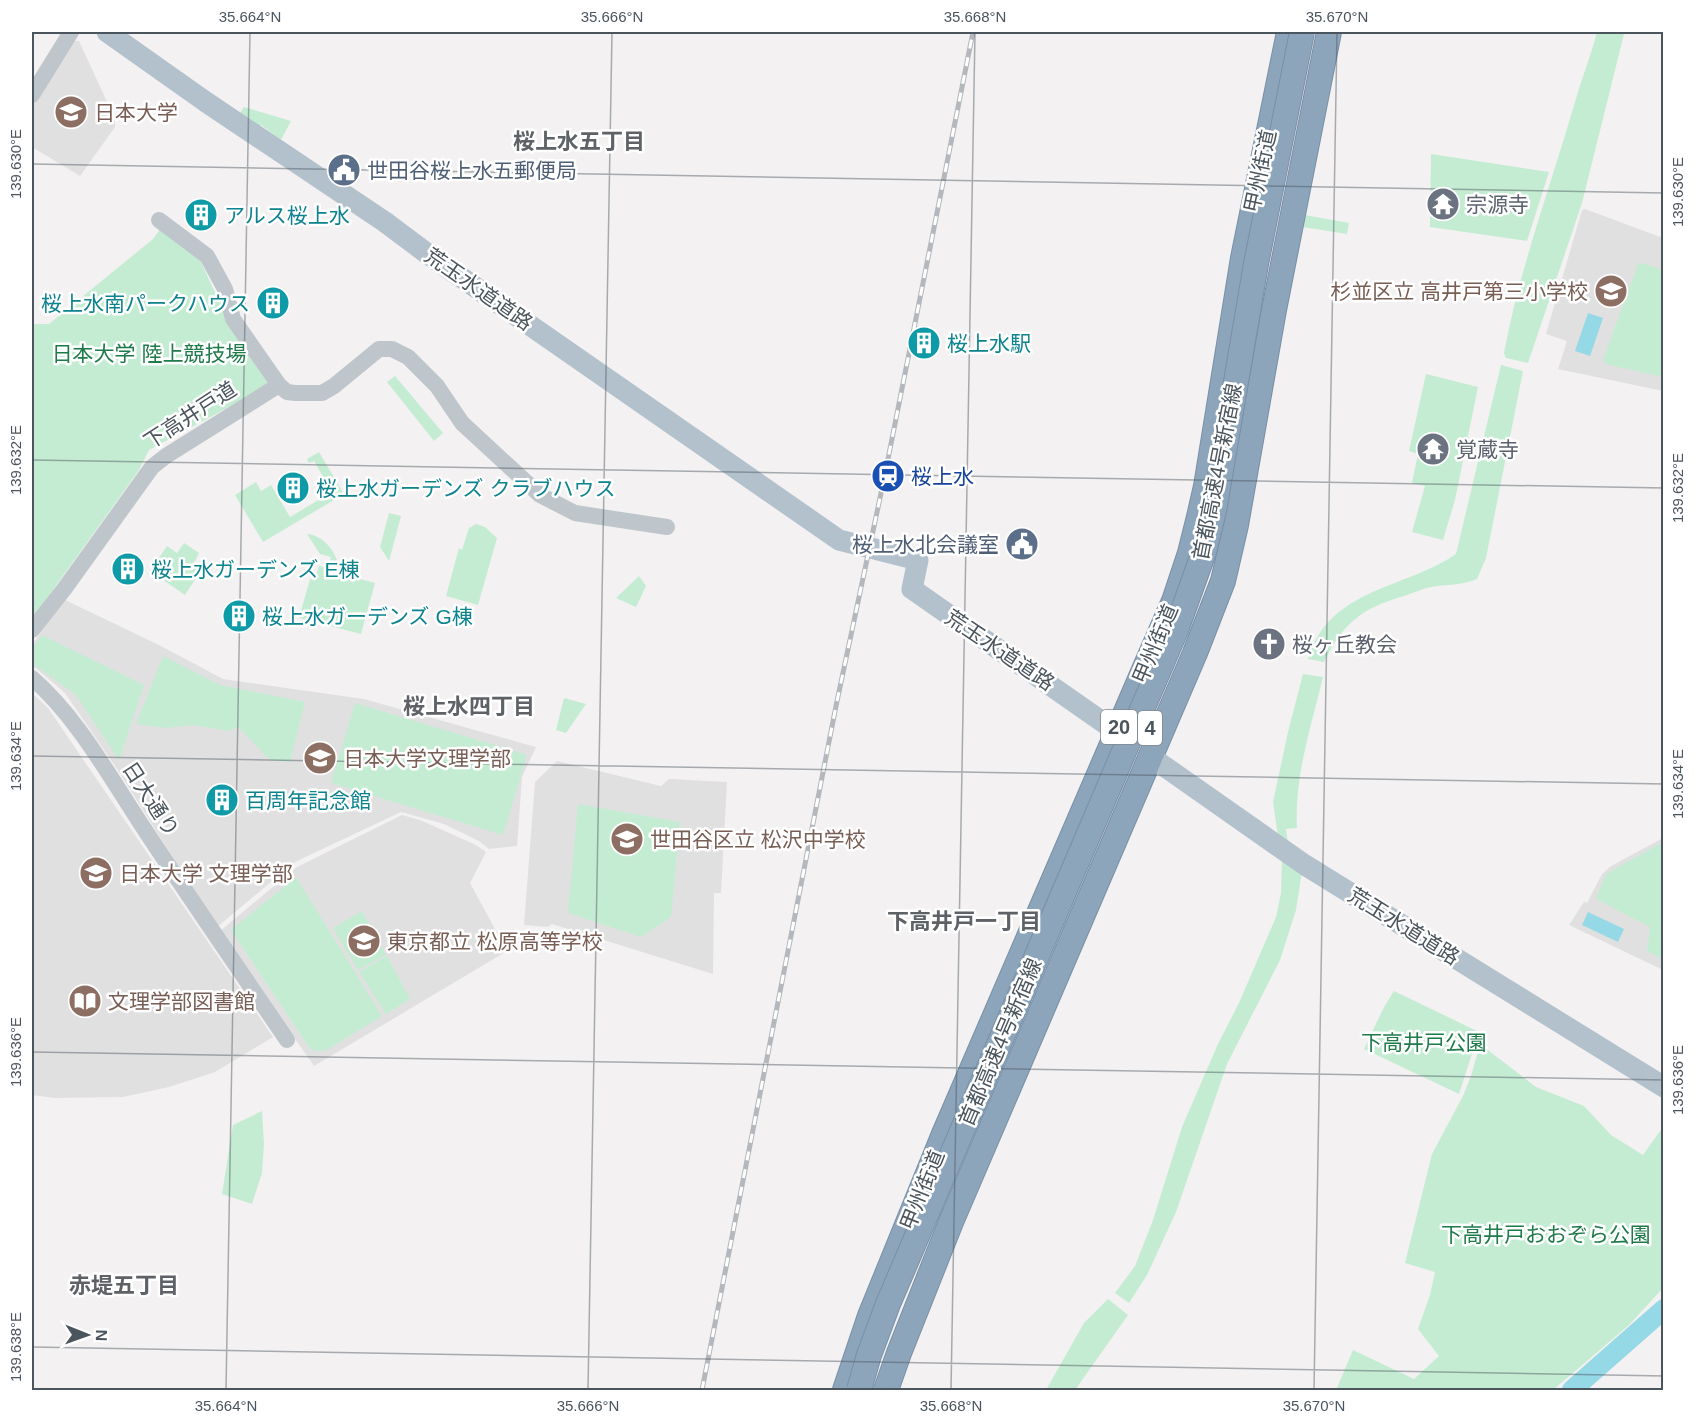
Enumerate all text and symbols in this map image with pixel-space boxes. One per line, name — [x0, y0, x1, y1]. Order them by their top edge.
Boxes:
text: 35.664°N — [219, 8, 281, 25]
text: 35.666°N — [581, 8, 643, 25]
text: 35.668°N — [944, 8, 1006, 25]
text: 35.670°N — [1306, 8, 1368, 25]
school or university icon: 日本大学 — [53, 94, 89, 130]
place label: 日本大学 — [94, 101, 178, 124]
street label: 甲州街道 — [1240, 128, 1280, 214]
text: 139.630°E — [7, 129, 24, 199]
district label: 桜上水五丁目 — [513, 129, 645, 154]
public building icon: 世田谷桜上水五郵便局 — [326, 152, 362, 188]
text: 139.630°E — [1669, 157, 1686, 227]
place label: 世田谷桜上水五郵便局 — [367, 159, 577, 182]
temple icon: 宗源寺 — [1425, 186, 1461, 222]
place label: 宗源寺 — [1466, 193, 1529, 216]
building icon: アルス桜上水 — [183, 197, 219, 233]
place label: アルス桜上水 — [224, 204, 350, 227]
street label: 荒玉水道道路 — [421, 243, 537, 335]
school or university icon: 杉並区立 高井戸第三小学校 — [1593, 273, 1629, 309]
place label: 杉並区立 高井戸第三小学校 — [1330, 280, 1588, 303]
building icon: 桜上水南パークハウス — [255, 285, 291, 321]
place label: 桜上水南パークハウス — [41, 292, 250, 315]
building icon: 桜上水駅 — [906, 325, 942, 361]
place label: 桜上水駅 — [947, 332, 1031, 355]
park label: 日本大学 陸上競技場 — [52, 342, 246, 365]
street label: 下高井戸道 — [140, 377, 240, 453]
street label: 首都高速4号新宿線 — [1189, 382, 1245, 562]
text: 139.632°E — [7, 425, 24, 495]
temple icon: 覚蔵寺 — [1415, 431, 1451, 467]
place label: 覚蔵寺 — [1456, 438, 1519, 461]
text: 139.632°E — [1669, 453, 1686, 523]
station icon: 桜上水 — [870, 458, 906, 494]
place label: 桜上水 — [911, 465, 974, 488]
building icon: 桜上水ガーデンズ クラブハウス — [275, 470, 311, 506]
place label: 桜上水ガーデンズ クラブハウス — [316, 477, 615, 500]
public building icon: 桜上水北会議室 — [1004, 526, 1040, 562]
place label: 桜上水北会議室 — [852, 533, 999, 556]
building icon: 桜上水ガーデンズ E棟 — [110, 551, 146, 587]
place label: 桜上水ガーデンズ E棟 — [151, 558, 359, 581]
building icon: 桜上水ガーデンズ G棟 — [221, 598, 257, 634]
street label: 甲州街道 — [1128, 601, 1182, 687]
place label: 桜上水ガーデンズ G棟 — [262, 605, 473, 628]
street label: 荒玉水道道路 — [941, 605, 1059, 695]
church icon: 桜ヶ丘教会 — [1251, 626, 1287, 662]
place label: 桜ヶ丘教会 — [1292, 633, 1397, 656]
district label: 桜上水四丁目 — [403, 694, 535, 719]
road number: 20 — [1101, 710, 1137, 744]
road number: 4 — [1138, 711, 1162, 745]
text: 139.634°E — [7, 721, 24, 791]
school or university icon: 日本大学文理学部 — [302, 740, 338, 776]
place label: 日本大学文理学部 — [343, 747, 511, 770]
text: 139.634°E — [1669, 749, 1686, 819]
street label: 日大通り — [118, 758, 184, 840]
building icon: 百周年記念館 — [204, 782, 240, 818]
place label: 百周年記念館 — [245, 789, 371, 812]
school or university icon: 世田谷区立 松沢中学校 — [609, 821, 645, 857]
place label: 世田谷区立 松沢中学校 — [650, 828, 866, 851]
school or university icon: 日本大学 文理学部 — [78, 855, 114, 891]
place label: 日本大学 文理学部 — [119, 862, 293, 885]
street label: 荒玉水道道路 — [1344, 883, 1464, 969]
district label: 下高井戸一丁目 — [887, 909, 1041, 934]
school or university icon: 東京都立 松原高等学校 — [346, 923, 382, 959]
place label: 東京都立 松原高等学校 — [387, 930, 603, 953]
street label: 首都高速4号新宿線 — [954, 955, 1046, 1129]
library icon: 文理学部図書館 — [67, 983, 103, 1019]
place label: 文理学部図書館 — [108, 990, 255, 1013]
text: 139.636°E — [7, 1017, 24, 1087]
park label: 下高井戸公園 — [1361, 1031, 1487, 1054]
text: 139.636°E — [1669, 1045, 1686, 1115]
street label: 甲州街道 — [896, 1147, 948, 1233]
park label: 下高井戸おおぞら公園 — [1441, 1223, 1651, 1246]
district label: 赤堤五丁目 — [69, 1273, 179, 1298]
north arrow — [57, 1305, 117, 1365]
text: 139.638°E — [7, 1312, 24, 1382]
text: N — [93, 1329, 110, 1341]
text: 35.664°N — [195, 1397, 257, 1414]
text: 35.666°N — [557, 1397, 619, 1414]
text: 35.668°N — [920, 1397, 982, 1414]
text: 35.670°N — [1283, 1397, 1345, 1414]

